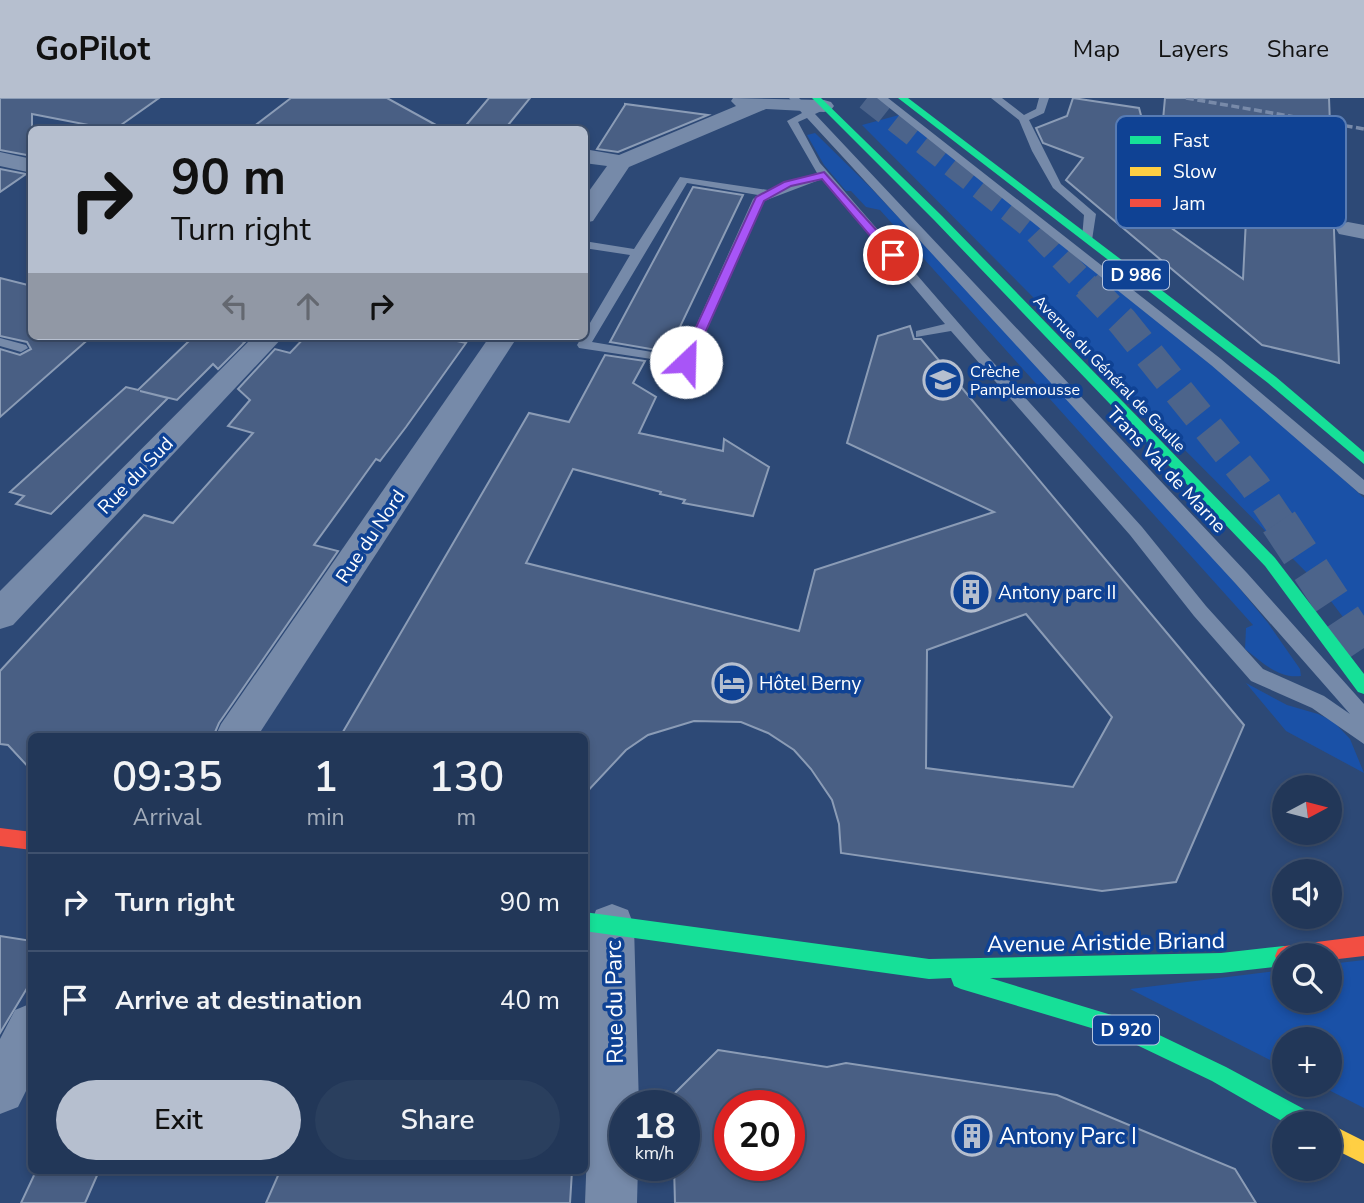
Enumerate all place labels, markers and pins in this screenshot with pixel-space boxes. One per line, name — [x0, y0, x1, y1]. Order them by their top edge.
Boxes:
pin — [863, 225, 923, 285]
school or university icon: Crèche Pamplemousse — [922, 359, 964, 401]
place label: Crèche Pamplemousse — [970, 361, 1080, 401]
building icon: Antony parc II — [950, 571, 992, 613]
place label: Antony parc II — [998, 580, 1116, 606]
hotel icon: Hôtel Berny — [711, 662, 753, 704]
place label: Hôtel Berny — [759, 671, 862, 697]
building icon: Antony Parc I — [951, 1115, 993, 1157]
place label: Antony Parc I — [999, 1121, 1137, 1152]

